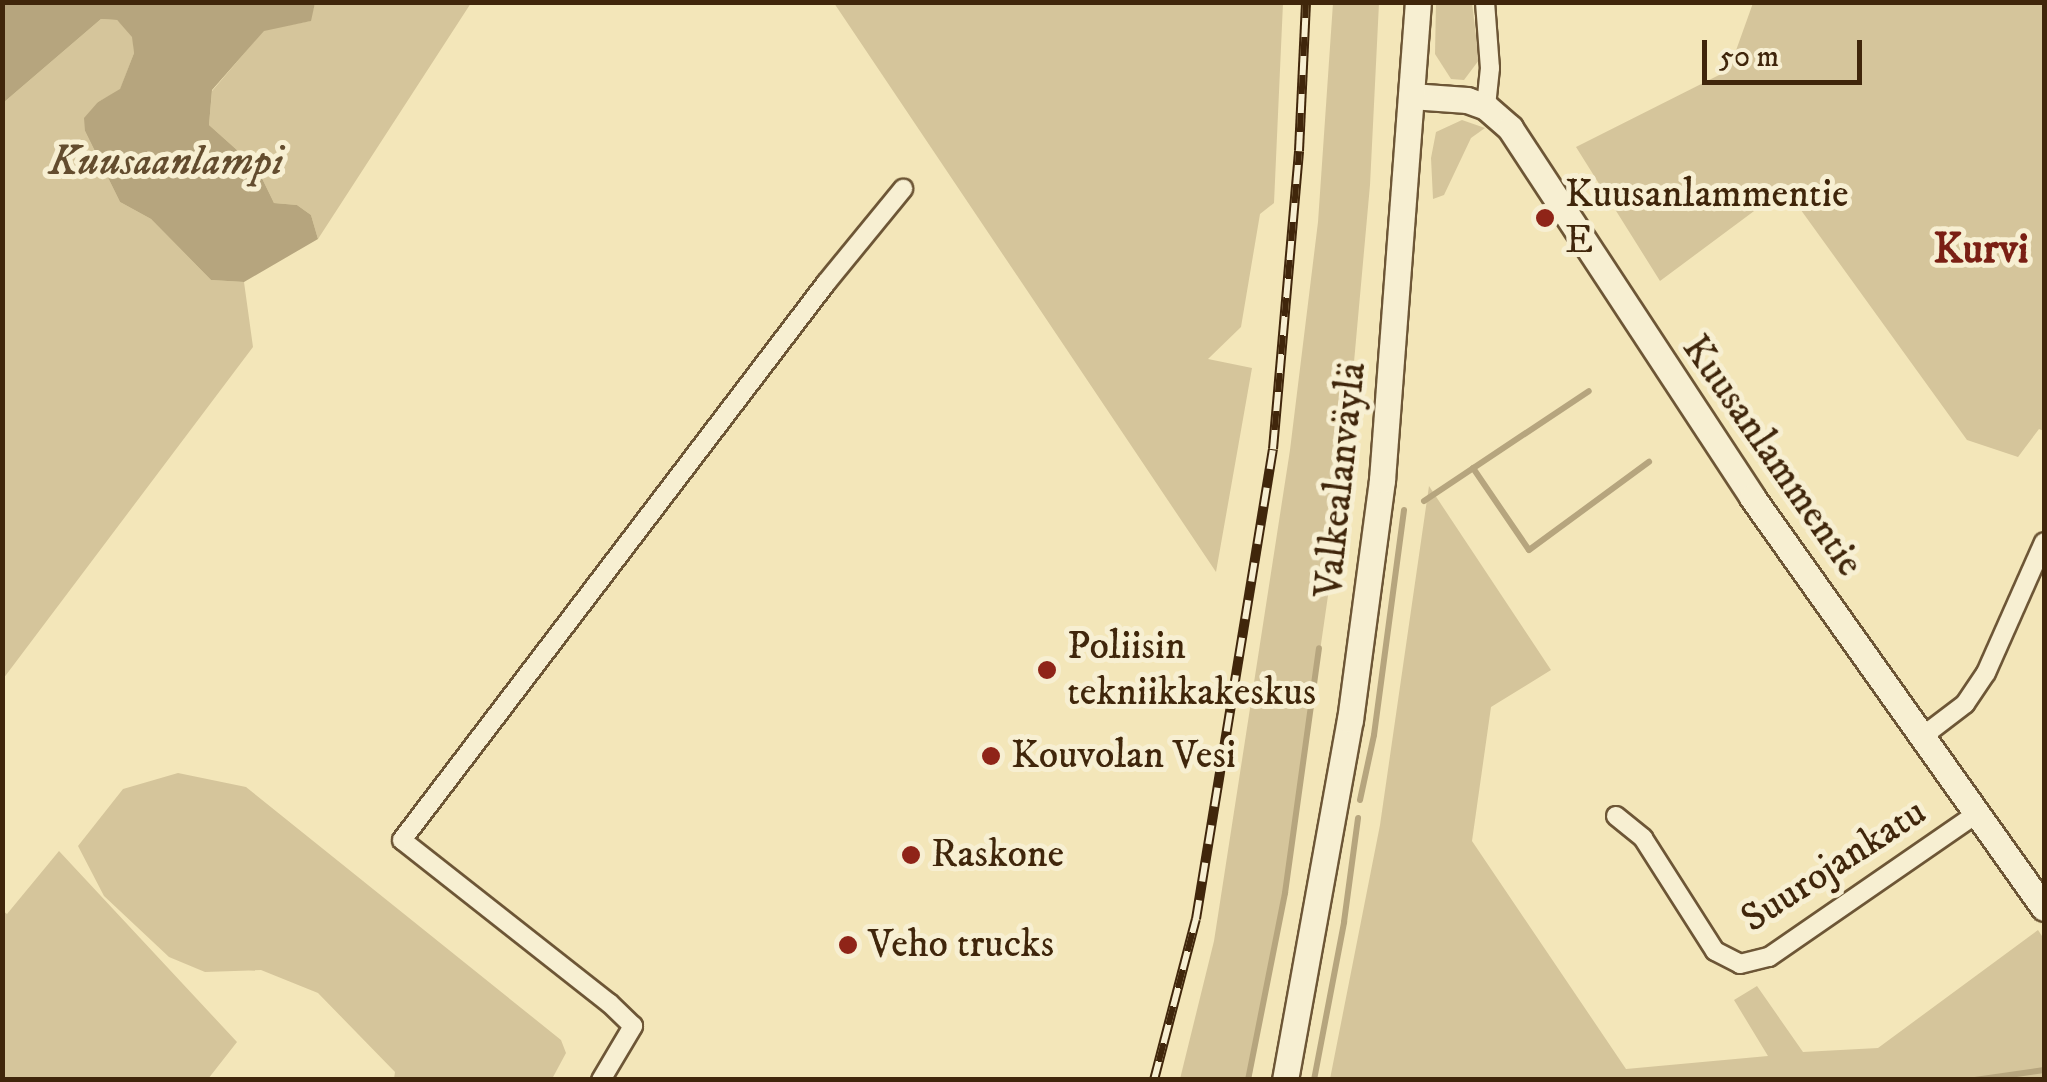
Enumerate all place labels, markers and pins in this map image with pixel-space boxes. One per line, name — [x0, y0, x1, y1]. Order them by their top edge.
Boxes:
place label: Kuusanlammentie E — [1565, 171, 1849, 265]
marker: Kuusanlammentie E — [1534, 207, 1556, 229]
place label: Poliisin tekniikkakeskus — [1067, 623, 1316, 717]
marker: Poliisin tekniikkakeskus — [1036, 659, 1058, 681]
place label: Kouvolan Vesi — [1011, 732, 1236, 780]
marker: Kouvolan Vesi — [980, 745, 1002, 767]
place label: Raskone — [931, 831, 1064, 879]
marker: Raskone — [900, 844, 922, 866]
place label: Veho trucks — [868, 921, 1054, 969]
marker: Veho trucks — [837, 934, 859, 956]

